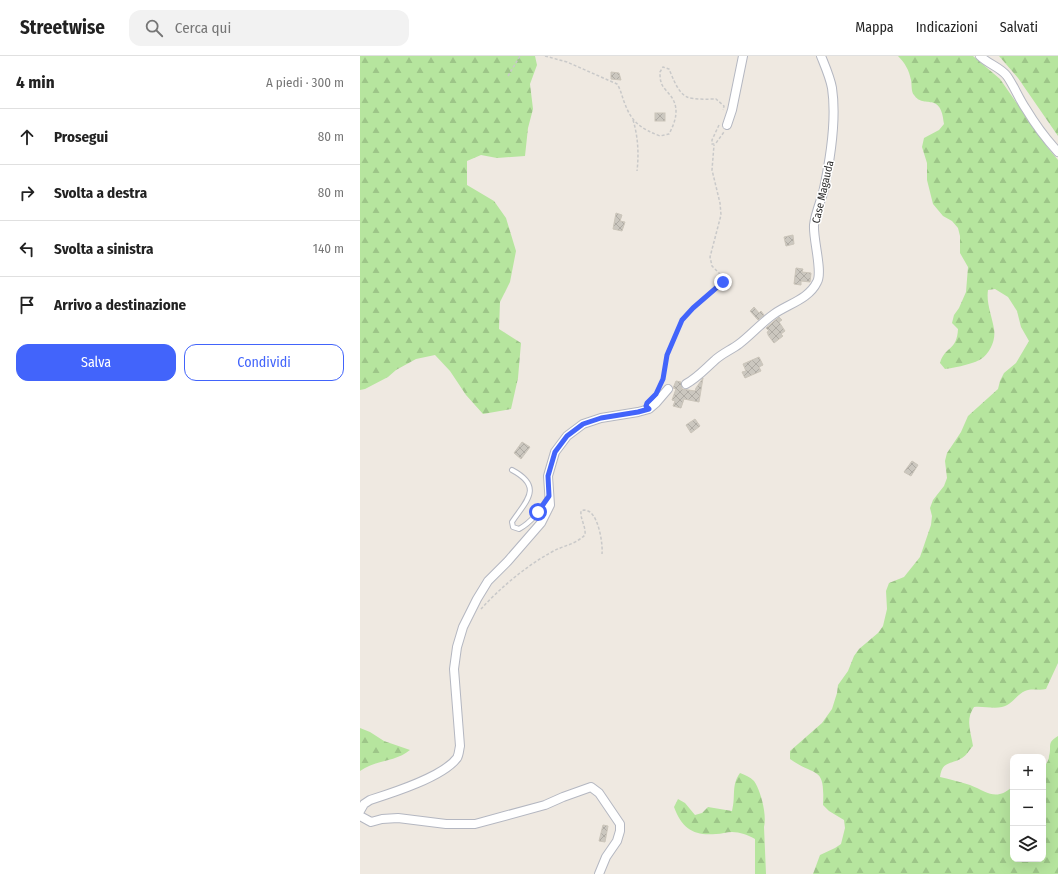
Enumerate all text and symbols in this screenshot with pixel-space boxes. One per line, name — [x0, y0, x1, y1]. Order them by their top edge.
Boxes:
search box — [129, 10, 409, 46]
text: Streetwise — [20, 16, 105, 39]
icon: search — [143, 17, 165, 39]
text: Cerca qui — [175, 19, 231, 37]
text: Mappa — [855, 19, 894, 36]
text: Indicazioni — [916, 19, 978, 36]
text: Salvati — [1000, 19, 1038, 36]
text: 4 min — [16, 72, 55, 93]
text: A piedi · 300 m — [266, 75, 344, 90]
icon: ahead — [16, 126, 38, 148]
text: Prosegui — [54, 128, 108, 146]
text: 80 m — [318, 129, 344, 144]
street label: Case Magauda — [809, 159, 837, 225]
icon: right — [16, 182, 38, 204]
text: Svolta a destra — [54, 184, 147, 202]
text: 80 m — [318, 185, 344, 200]
icon: left — [16, 238, 38, 260]
text: Svolta a sinistra — [54, 240, 154, 258]
text: 140 m — [313, 241, 344, 256]
route end — [714, 273, 732, 291]
icon: arrive — [16, 294, 38, 316]
text: Arrivo a destinazione — [54, 296, 186, 314]
button: Salva — [16, 344, 176, 381]
button: Condividi — [184, 344, 344, 381]
route start — [529, 503, 547, 521]
map controls — [1010, 754, 1046, 862]
button: + — [1010, 754, 1046, 790]
button: − — [1010, 790, 1046, 826]
button: layers — [1010, 826, 1046, 862]

